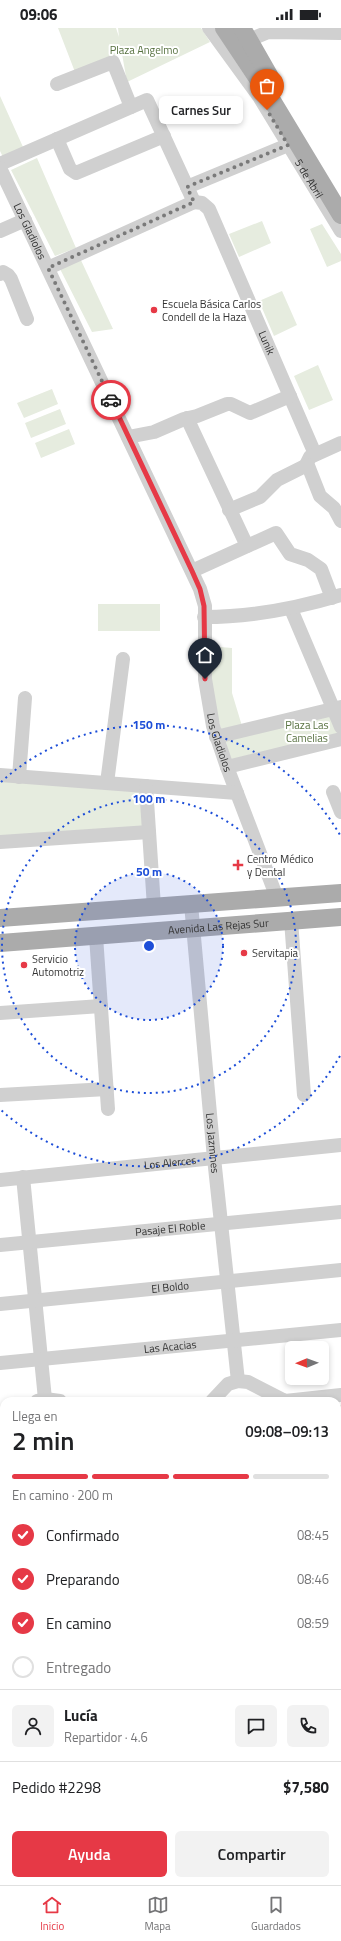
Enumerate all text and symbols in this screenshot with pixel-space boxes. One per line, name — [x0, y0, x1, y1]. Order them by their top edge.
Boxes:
text: 09:06 — [20, 3, 57, 26]
park label: Plaza Angelmo — [110, 42, 179, 58]
pin — [250, 69, 284, 110]
icon: bag — [256, 75, 278, 97]
callout: Carnes Sur — [159, 96, 243, 124]
text: Carnes Sur — [171, 100, 231, 120]
street label: 5 de Abril — [291, 156, 327, 201]
street label: Los Gladiolos — [10, 200, 50, 262]
place label: Escuela Básica Carlos Condell de la Haza — [162, 296, 261, 325]
marker: Escuela Básica Carlos Condell de la Haza — [149, 305, 159, 315]
street label: Lunik — [255, 328, 279, 358]
courier — [91, 380, 131, 420]
icon: car — [100, 389, 122, 411]
pin — [188, 638, 222, 679]
icon: home — [194, 644, 216, 666]
street label: Los Gladiolos — [203, 712, 236, 774]
text: 150 m — [133, 715, 165, 734]
park label: Plaza Las Camelias — [285, 717, 329, 746]
text: 100 m — [133, 789, 165, 808]
place label: Centro Médico y Dental — [247, 851, 314, 880]
marker: Centro Médico y Dental — [232, 859, 244, 871]
text: 50 m — [136, 862, 162, 881]
street label: Avenida Las Rejas Sur — [167, 915, 269, 938]
centre of rings — [142, 939, 156, 953]
place label: Servitapia — [252, 945, 299, 961]
marker: Servitapia — [239, 948, 249, 958]
place label: Servicio Automotriz — [32, 951, 84, 980]
marker: Servicio Automotriz — [19, 960, 29, 970]
street label: Los Jazmines — [202, 1112, 224, 1174]
street label: Los Alerces — [143, 1152, 197, 1173]
street label: Pasaje El Roble — [134, 1217, 206, 1240]
street label: El Boldo — [151, 1277, 190, 1297]
street label: Las Acacias — [143, 1336, 197, 1357]
north arrow — [285, 1341, 329, 1385]
map controls — [285, 1341, 329, 1385]
text: Llega en — [12, 1406, 57, 1426]
text: 09:08–09:13 — [245, 1420, 329, 1443]
text: 2 min — [12, 1421, 75, 1460]
text: En camino · 200 m — [12, 1485, 113, 1505]
icon: check — [12, 1524, 34, 1546]
text: Confirmado — [46, 1524, 119, 1547]
text: 08:45 — [297, 1525, 329, 1545]
icon: check — [12, 1568, 34, 1590]
text: Preparando — [46, 1568, 120, 1591]
text: 08:46 — [297, 1569, 329, 1589]
icon: check — [12, 1612, 34, 1634]
text: En camino — [46, 1612, 112, 1635]
text: 08:59 — [297, 1613, 329, 1633]
text: Entregado — [46, 1656, 111, 1679]
text: Lucía — [64, 1704, 98, 1727]
button: person — [12, 1705, 54, 1747]
button: chat — [235, 1705, 277, 1747]
button: phone — [287, 1705, 329, 1747]
text: Repartidor · 4.6 — [64, 1727, 148, 1747]
text: Pedido #2298 — [12, 1776, 101, 1799]
text: $7,580 — [283, 1776, 329, 1799]
button: Ayuda — [12, 1831, 167, 1877]
button: Compartir — [175, 1831, 329, 1877]
tab: Inicio — [40, 1894, 64, 1934]
tab: Mapa — [145, 1894, 171, 1934]
tab: Guardados — [251, 1894, 301, 1934]

